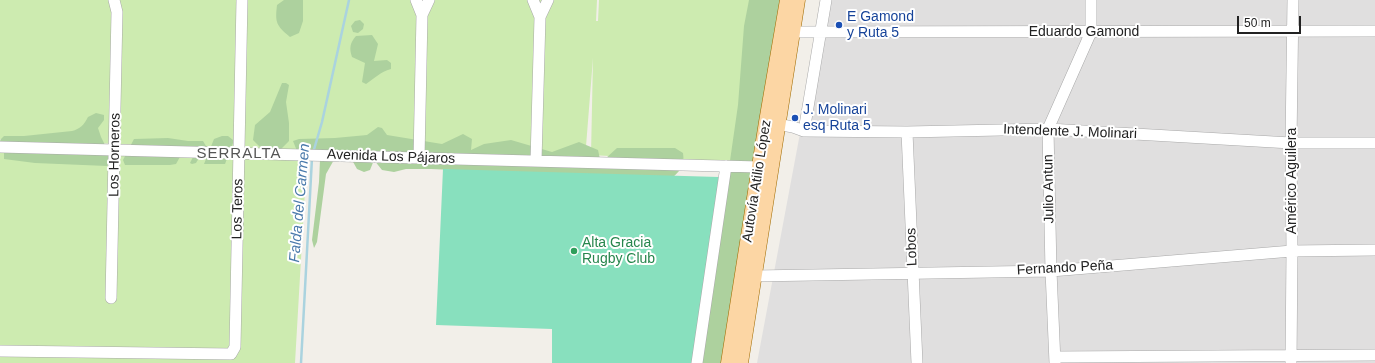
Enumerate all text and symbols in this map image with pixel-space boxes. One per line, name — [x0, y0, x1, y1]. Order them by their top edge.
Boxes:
scale bar — [1239, 8, 1303, 34]
place label: E Gamond y Ruta 5 — [847, 9, 914, 42]
text: 50 m — [1244, 16, 1271, 30]
marker: E Gamond y Ruta 5 — [834, 20, 844, 30]
street label: Eduardo Gamond — [1029, 24, 1139, 40]
place label: J. Molinari esq Ruta 5 — [803, 102, 871, 134]
street label: Los Horneros — [106, 113, 124, 197]
marker: J. Molinari esq Ruta 5 — [790, 113, 800, 123]
street label: Autovía Atilio López — [739, 119, 775, 243]
street label: Intendente J. Molinari — [1003, 121, 1137, 143]
street label: Américo Aguilera — [1284, 128, 1300, 234]
water label: Falda del Carmen — [286, 143, 314, 263]
district label: SERRALTA — [197, 145, 281, 163]
street label: Avenida Los Pájaros — [327, 146, 455, 168]
street label: Julio Antun — [1040, 154, 1058, 224]
street label: Los Teros — [229, 179, 247, 239]
street label: Lobos — [903, 228, 921, 266]
place label: Alta Gracia Rugby Club — [582, 235, 655, 268]
marker: Alta Gracia Rugby Club — [569, 246, 579, 256]
street label: Fernando Peña — [1016, 257, 1114, 279]

